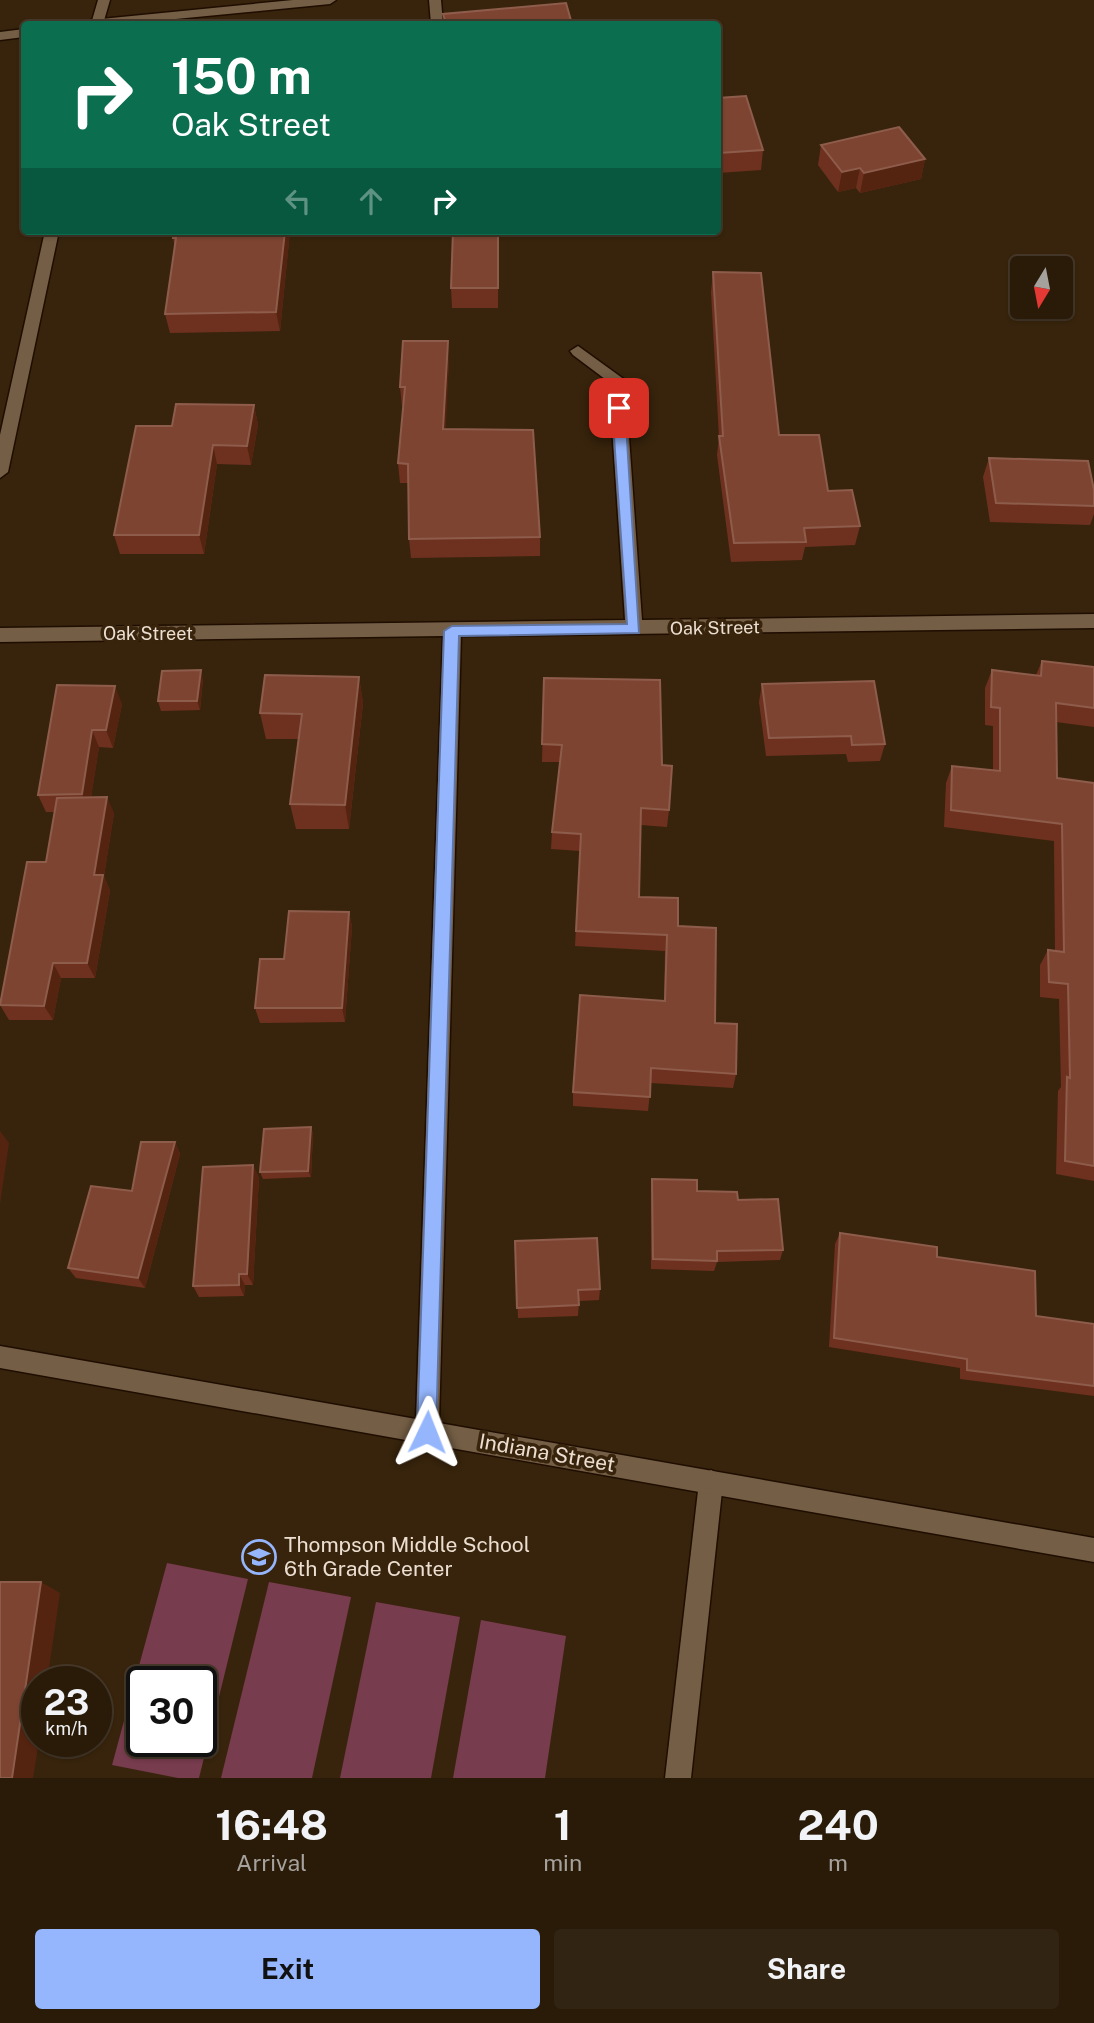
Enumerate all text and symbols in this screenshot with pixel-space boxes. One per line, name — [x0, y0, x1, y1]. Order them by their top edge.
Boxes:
text: 150 m — [171, 47, 312, 105]
icon: right — [56, 49, 147, 140]
text: Oak Street — [171, 106, 331, 143]
icon: left — [279, 182, 317, 220]
icon: ahead — [352, 182, 390, 220]
icon: right — [425, 182, 463, 220]
north arrow — [1010, 256, 1073, 318]
map controls — [1010, 256, 1073, 319]
pin — [589, 378, 649, 438]
icon: arrive — [600, 389, 638, 427]
street label: Oak Street — [670, 616, 760, 639]
street label: Oak Street — [103, 623, 193, 644]
position arrow — [390, 1395, 464, 1469]
street label: Indiana Street — [477, 1428, 617, 1477]
place label: Thompson Middle School 6th Grade Center — [284, 1532, 530, 1581]
school or university icon: Thompson Middle School 6th Grade Center — [240, 1538, 278, 1576]
speed limit sign: 30 — [126, 1666, 217, 1757]
text: 23 — [44, 1682, 89, 1723]
text: km/h — [45, 1718, 88, 1739]
text: 16:48 — [215, 1800, 328, 1849]
text: 1 — [554, 1800, 572, 1849]
text: 240 — [797, 1800, 879, 1849]
text: Arrival — [236, 1849, 307, 1876]
text: min — [543, 1849, 582, 1876]
text: m — [828, 1849, 848, 1876]
button: Exit — [35, 1929, 540, 2009]
button: Share — [554, 1929, 1059, 2009]

